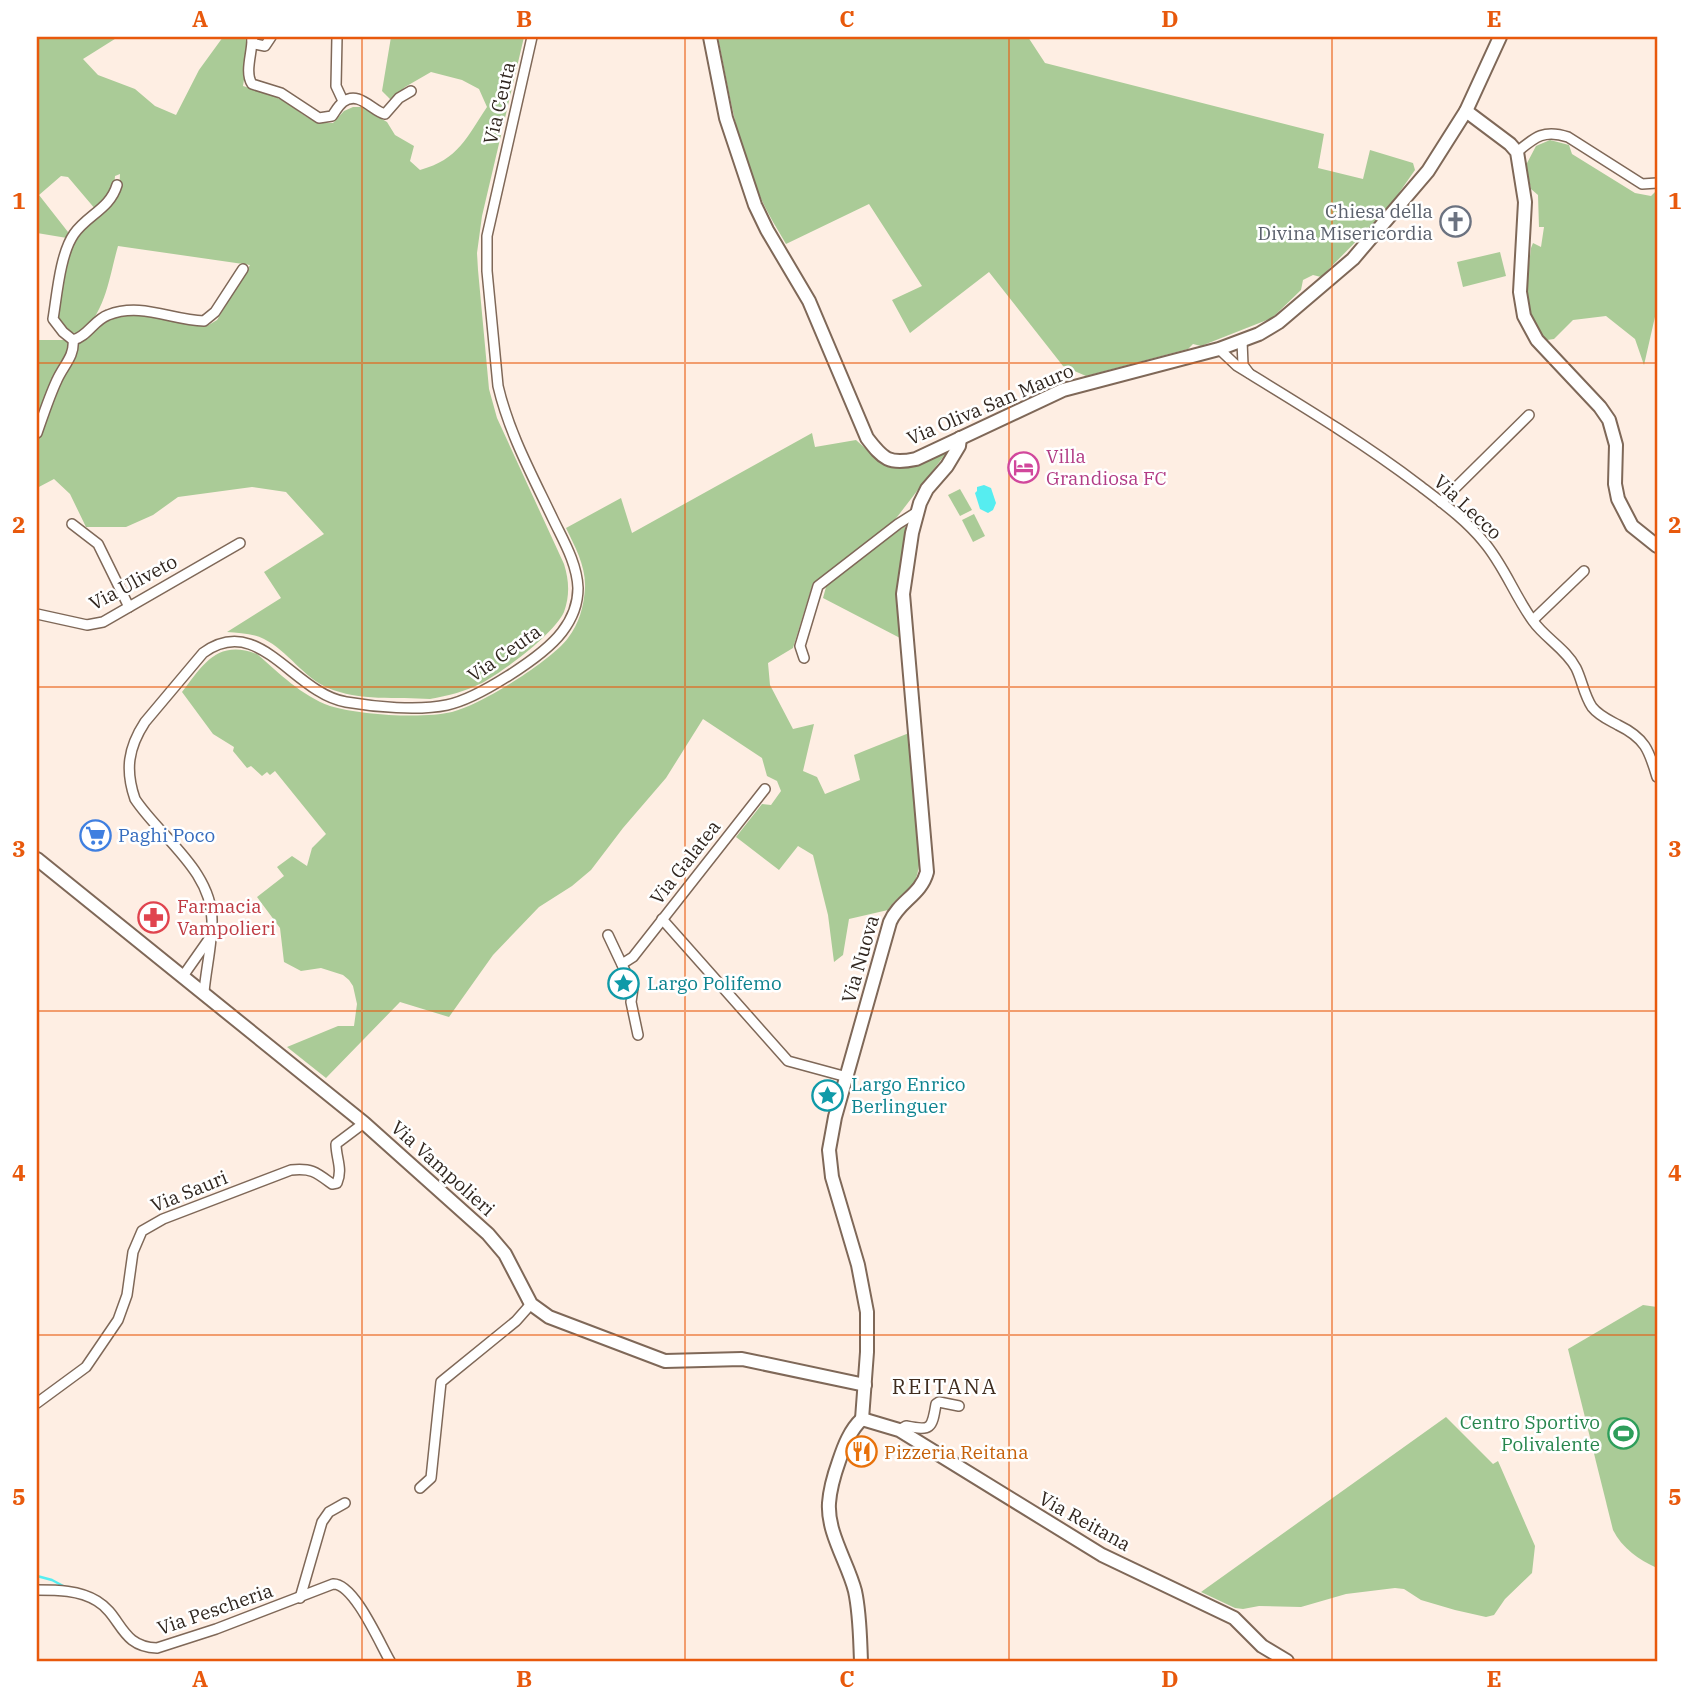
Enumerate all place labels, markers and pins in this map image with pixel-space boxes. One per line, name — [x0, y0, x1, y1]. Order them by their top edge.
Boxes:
place label: Chiesa della Divina Misericordia — [1257, 199, 1433, 245]
church icon: Chiesa della Divina Misericordia — [1439, 205, 1473, 239]
place label: Villa Grandiosa FC — [1046, 444, 1167, 490]
hotel icon: Villa Grandiosa FC — [1006, 450, 1040, 484]
supermarket icon: Paghi Poco — [78, 818, 112, 852]
place label: Paghi Poco — [118, 823, 215, 847]
place label: Farmacia Vampolieri — [177, 894, 276, 940]
pharmacy icon: Farmacia Vampolieri — [137, 900, 171, 934]
place icon: Largo Polifemo — [607, 966, 641, 1000]
place label: Largo Polifemo — [647, 971, 782, 995]
place label: Largo Enrico Berlinguer — [851, 1072, 965, 1118]
place icon: Largo Enrico Berlinguer — [811, 1078, 845, 1112]
place label: Centro Sportivo Polivalente — [1460, 1410, 1600, 1456]
sports icon: Centro Sportivo Polivalente — [1606, 1416, 1640, 1450]
restaurant icon: Pizzeria Reitana — [844, 1435, 878, 1469]
place label: Pizzeria Reitana — [884, 1440, 1029, 1464]

